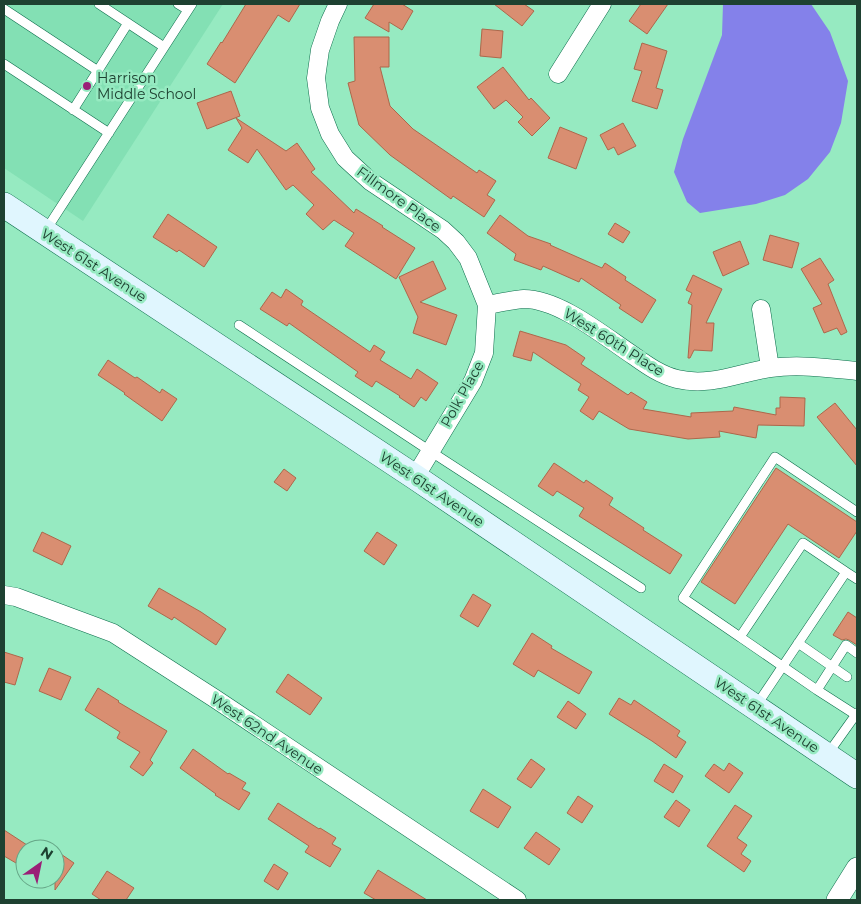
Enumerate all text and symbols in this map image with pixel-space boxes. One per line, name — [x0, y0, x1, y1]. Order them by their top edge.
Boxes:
place label: Harrison Middle School — [97, 69, 196, 103]
marker: Harrison Middle School — [81, 80, 93, 92]
street label: Fillmore Place — [353, 162, 445, 236]
street label: West 61st Avenue — [38, 224, 150, 306]
street label: West 60th Place — [561, 304, 667, 380]
street label: Polk Place — [436, 358, 488, 430]
street label: West 61st Avenue — [376, 447, 488, 531]
street label: West 61st Avenue — [711, 673, 823, 757]
street label: West 62nd Avenue — [208, 690, 326, 778]
north arrow — [15, 839, 65, 889]
text: N — [37, 842, 57, 864]

